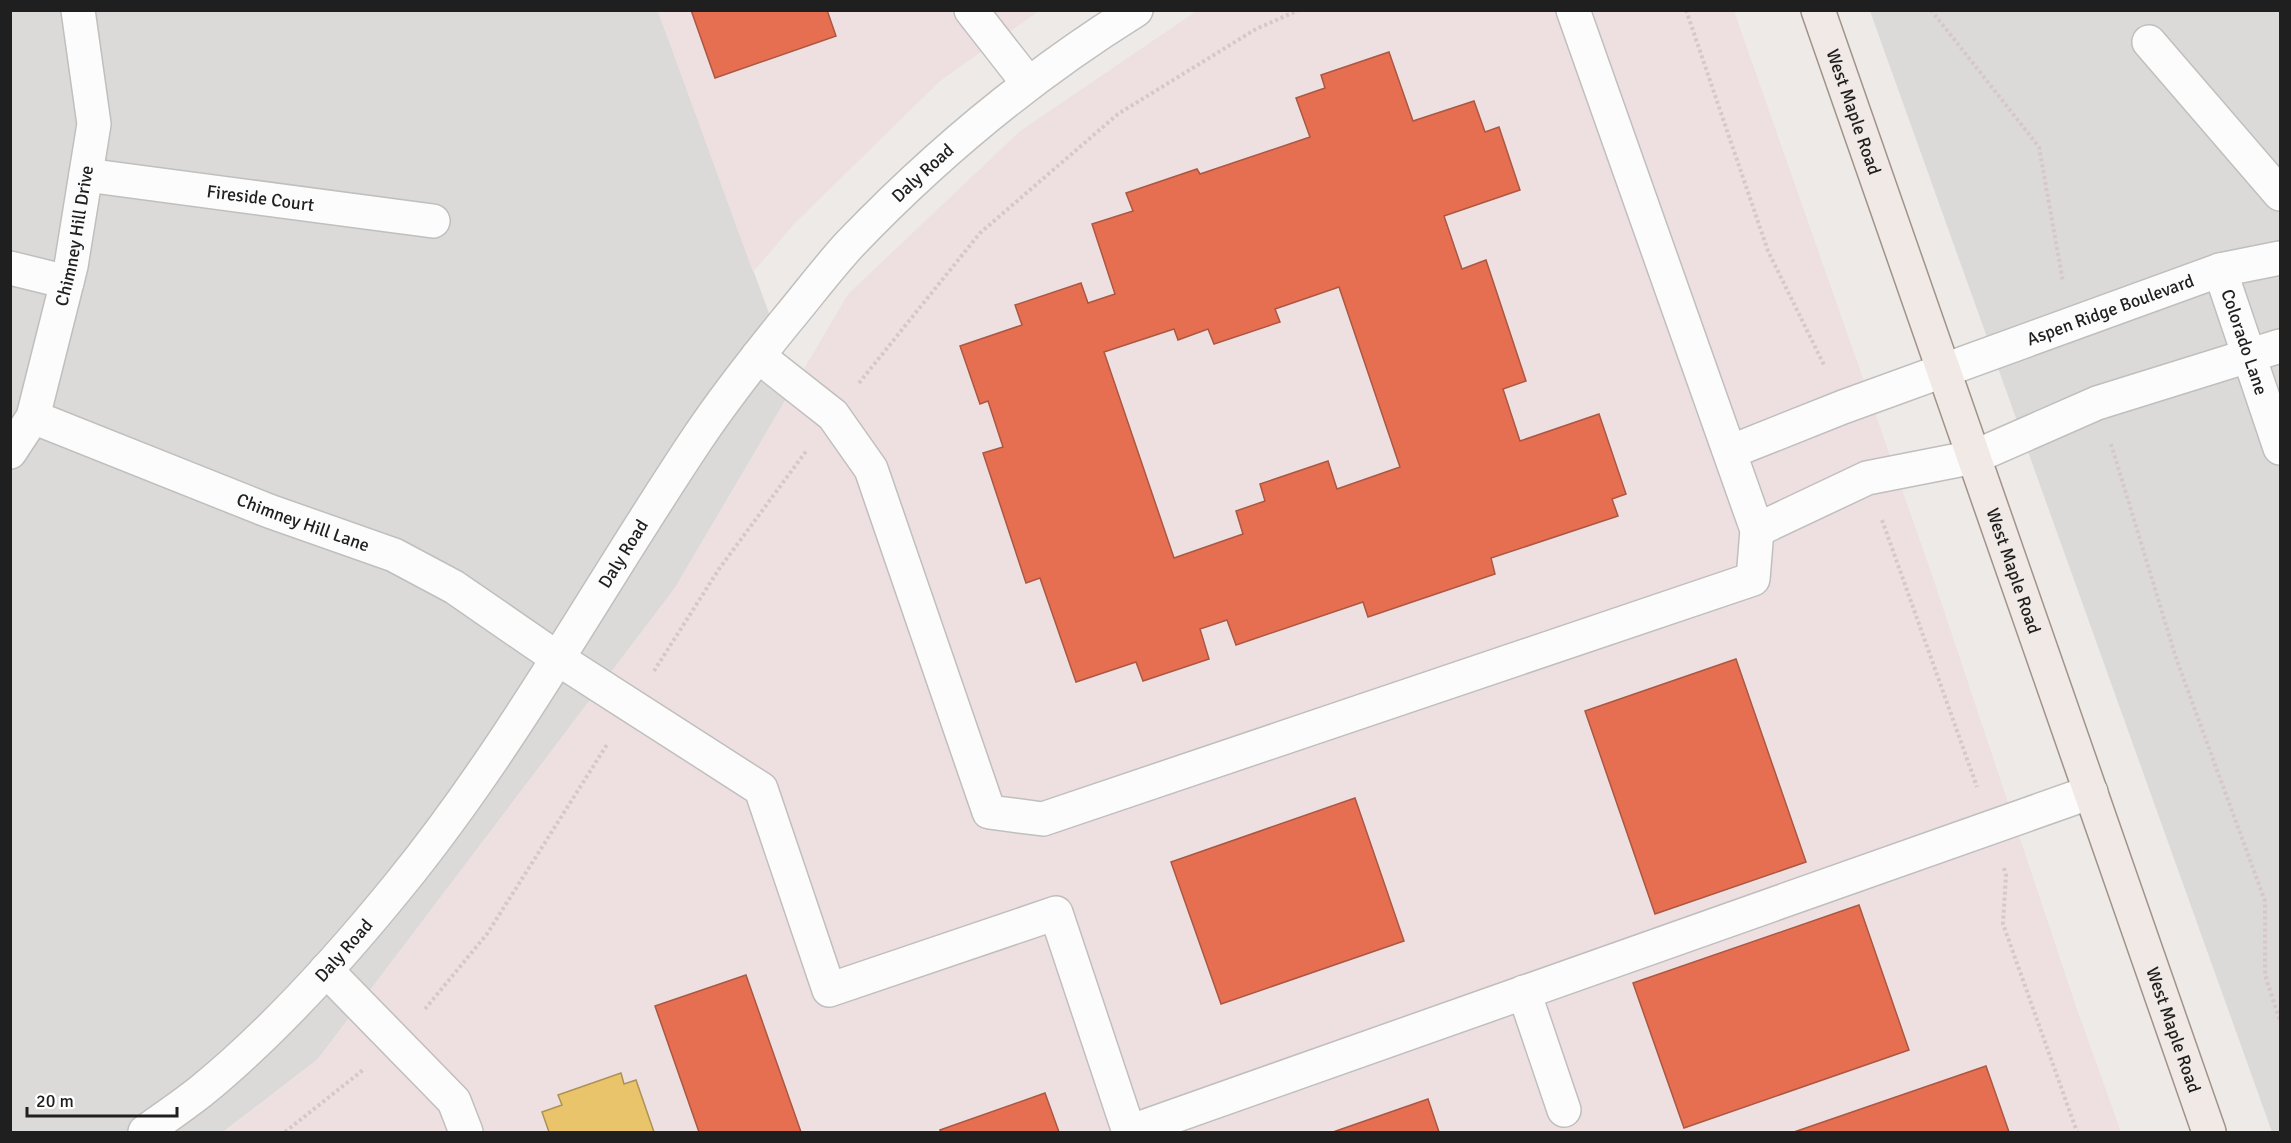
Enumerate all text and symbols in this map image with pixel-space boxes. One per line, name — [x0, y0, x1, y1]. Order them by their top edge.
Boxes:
street label: West Maple Road — [1821, 46, 1886, 178]
street label: Daly Road — [887, 139, 958, 207]
street label: Chimney Hill Drive — [50, 164, 98, 308]
street label: Fireside Court — [205, 180, 316, 216]
street label: Aspen Ridge Boulevard — [2024, 269, 2197, 350]
street label: Colorado Lane — [2216, 286, 2272, 398]
street label: Chimney Hill Lane — [234, 488, 372, 556]
street label: West Maple Road — [1981, 505, 2046, 637]
street label: Daly Road — [594, 515, 653, 592]
street label: Daly Road — [310, 914, 377, 987]
street label: West Maple Road — [2141, 964, 2205, 1096]
scale bar — [27, 1080, 177, 1118]
text: 20 m — [36, 1090, 74, 1112]

